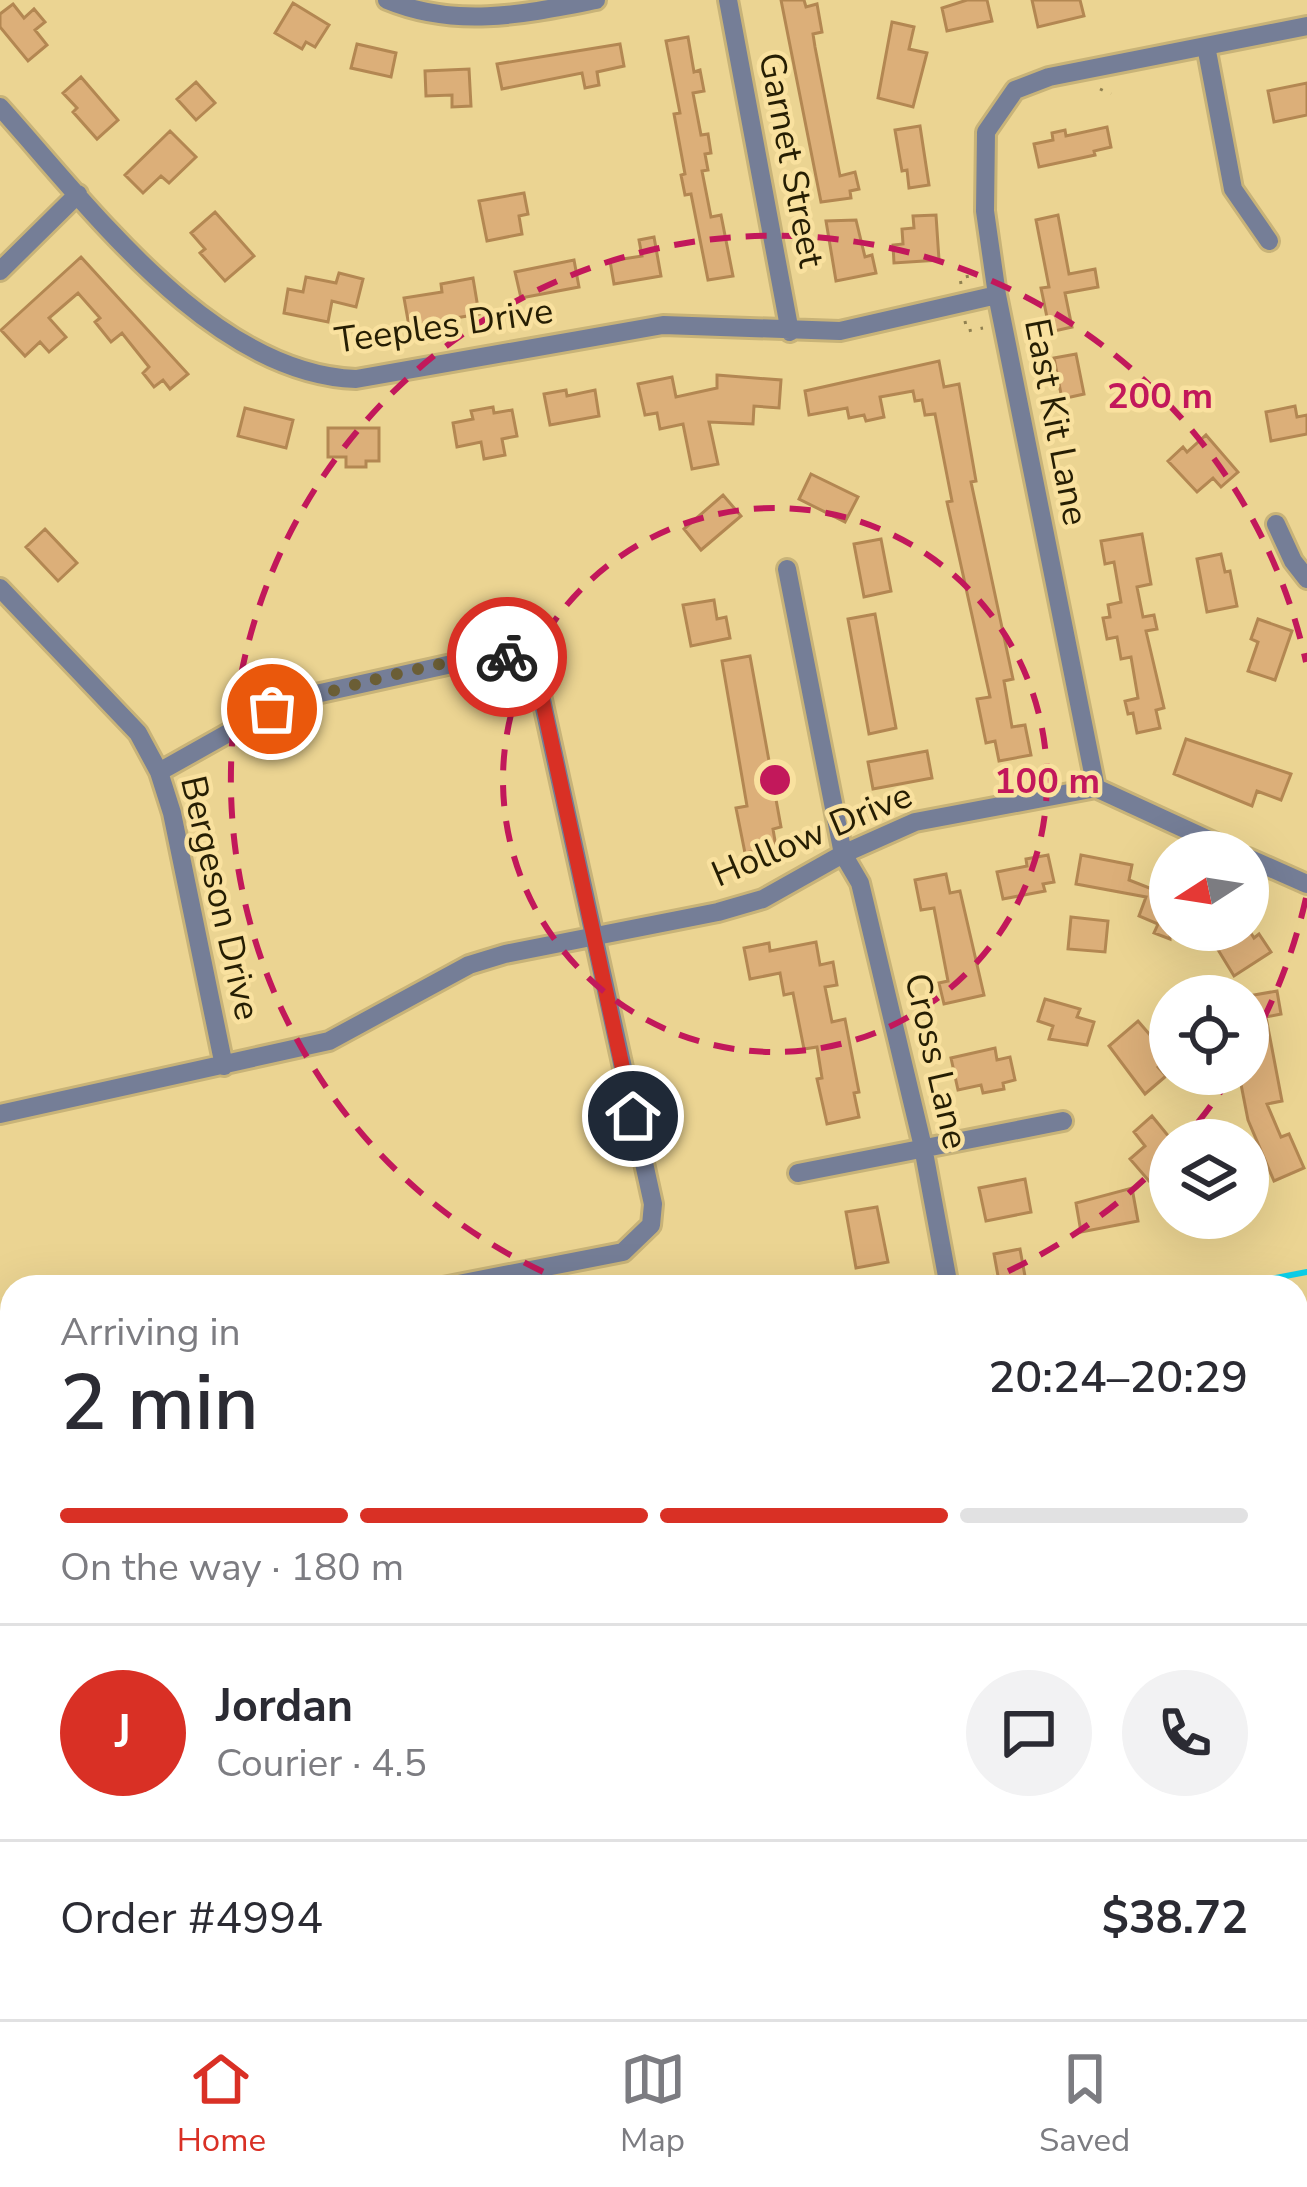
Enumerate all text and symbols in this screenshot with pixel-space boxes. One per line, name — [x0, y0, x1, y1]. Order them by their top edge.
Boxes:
street label: Garnet Street — [746, 48, 836, 272]
street label: Teeples Drive — [332, 286, 556, 366]
street label: East Kit Lane — [1012, 314, 1100, 530]
text: 200 m — [1107, 372, 1213, 421]
courier — [447, 597, 567, 717]
icon: bike — [474, 624, 540, 690]
pin — [221, 658, 323, 760]
icon: bag — [239, 676, 305, 742]
text: 100 m — [994, 757, 1100, 806]
centre of rings — [754, 759, 796, 801]
street label: Bergeson Drive — [168, 771, 272, 1025]
street label: Hollow Drive — [704, 771, 920, 899]
north arrow — [1149, 831, 1269, 951]
map controls — [1149, 831, 1269, 1239]
street label: Cross Lane — [892, 968, 980, 1154]
button: locate — [1149, 975, 1269, 1095]
pin — [582, 1065, 684, 1167]
icon: home — [600, 1083, 666, 1149]
button: layers — [1149, 1119, 1269, 1239]
text: Arriving in — [60, 1306, 241, 1359]
text: 20:24–20:29 — [988, 1347, 1248, 1408]
text: 2 min — [60, 1350, 259, 1457]
text: On the way · 180 m — [60, 1541, 404, 1594]
button: chat — [966, 1670, 1092, 1796]
button: phone — [1122, 1670, 1248, 1796]
text: Jordan — [216, 1676, 353, 1737]
text: J — [115, 1702, 131, 1763]
text: Courier · 4.5 — [216, 1737, 427, 1790]
text: Order #4994 — [60, 1888, 323, 1949]
text: $38.72 — [1102, 1888, 1248, 1949]
tab: Home — [177, 2046, 266, 2163]
tab: Map — [620, 2046, 686, 2163]
tab: Saved — [1039, 2046, 1130, 2163]

